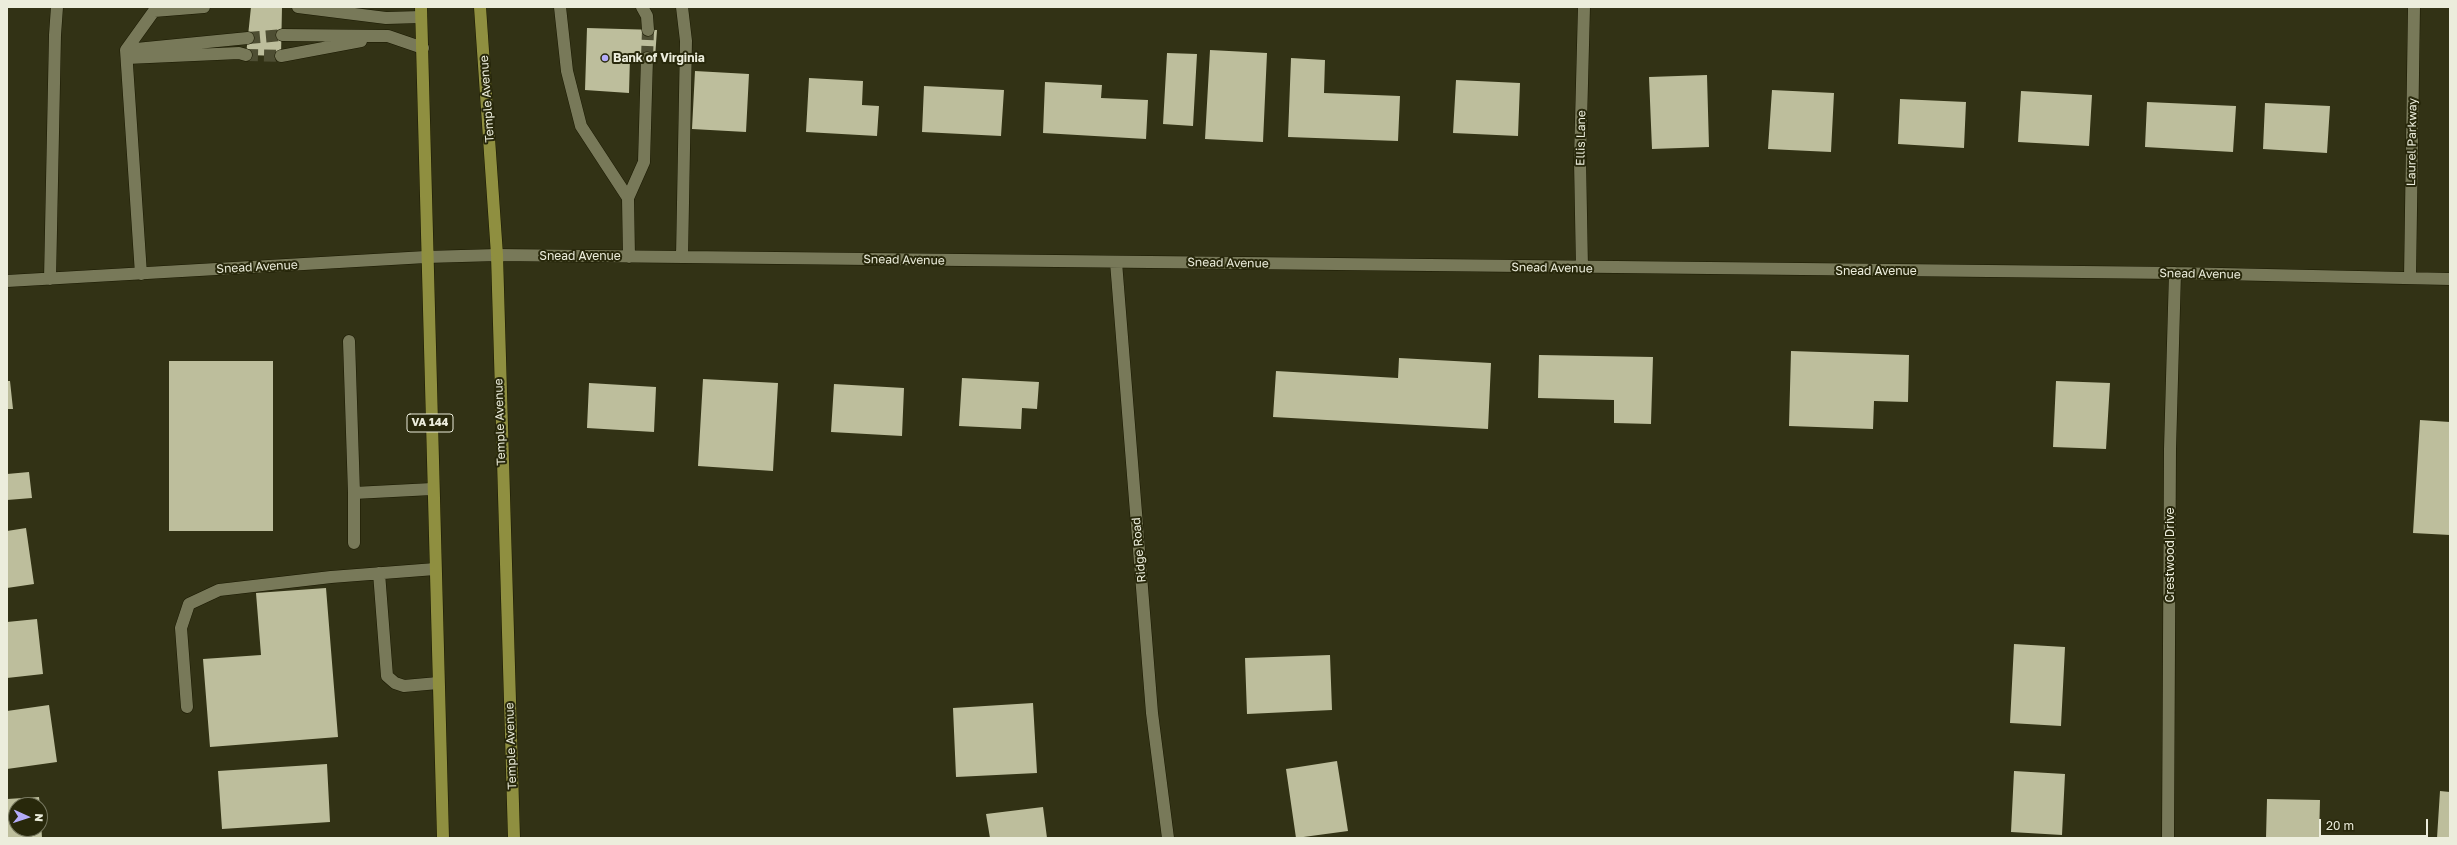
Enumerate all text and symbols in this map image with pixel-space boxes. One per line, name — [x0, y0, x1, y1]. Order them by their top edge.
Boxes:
place label: Bank of Virginia — [613, 51, 705, 65]
marker: Bank of Virginia — [600, 53, 610, 63]
street label: Temple Avenue — [477, 55, 497, 143]
street label: Laurel Parkway — [2404, 98, 2420, 186]
street label: Ellis Lane — [1573, 110, 1589, 166]
street label: Snead Avenue — [539, 249, 621, 263]
street label: Snead Avenue — [863, 252, 945, 268]
street label: Snead Avenue — [1187, 255, 1269, 271]
street label: Snead Avenue — [216, 258, 298, 276]
street label: Snead Avenue — [1511, 260, 1593, 276]
street label: Snead Avenue — [1835, 264, 1917, 278]
street label: Snead Avenue — [2159, 266, 2241, 282]
street label: Temple Avenue — [491, 378, 509, 466]
road number: VA 144 — [407, 414, 453, 432]
street label: Crestwood Drive — [2163, 507, 2177, 603]
street label: Ridge Road — [1129, 517, 1149, 583]
street label: Temple Avenue — [502, 702, 520, 790]
north arrow — [8, 797, 48, 837]
scale bar — [2321, 811, 2430, 837]
text: N — [33, 813, 46, 822]
text: 20 m — [2326, 818, 2354, 833]

